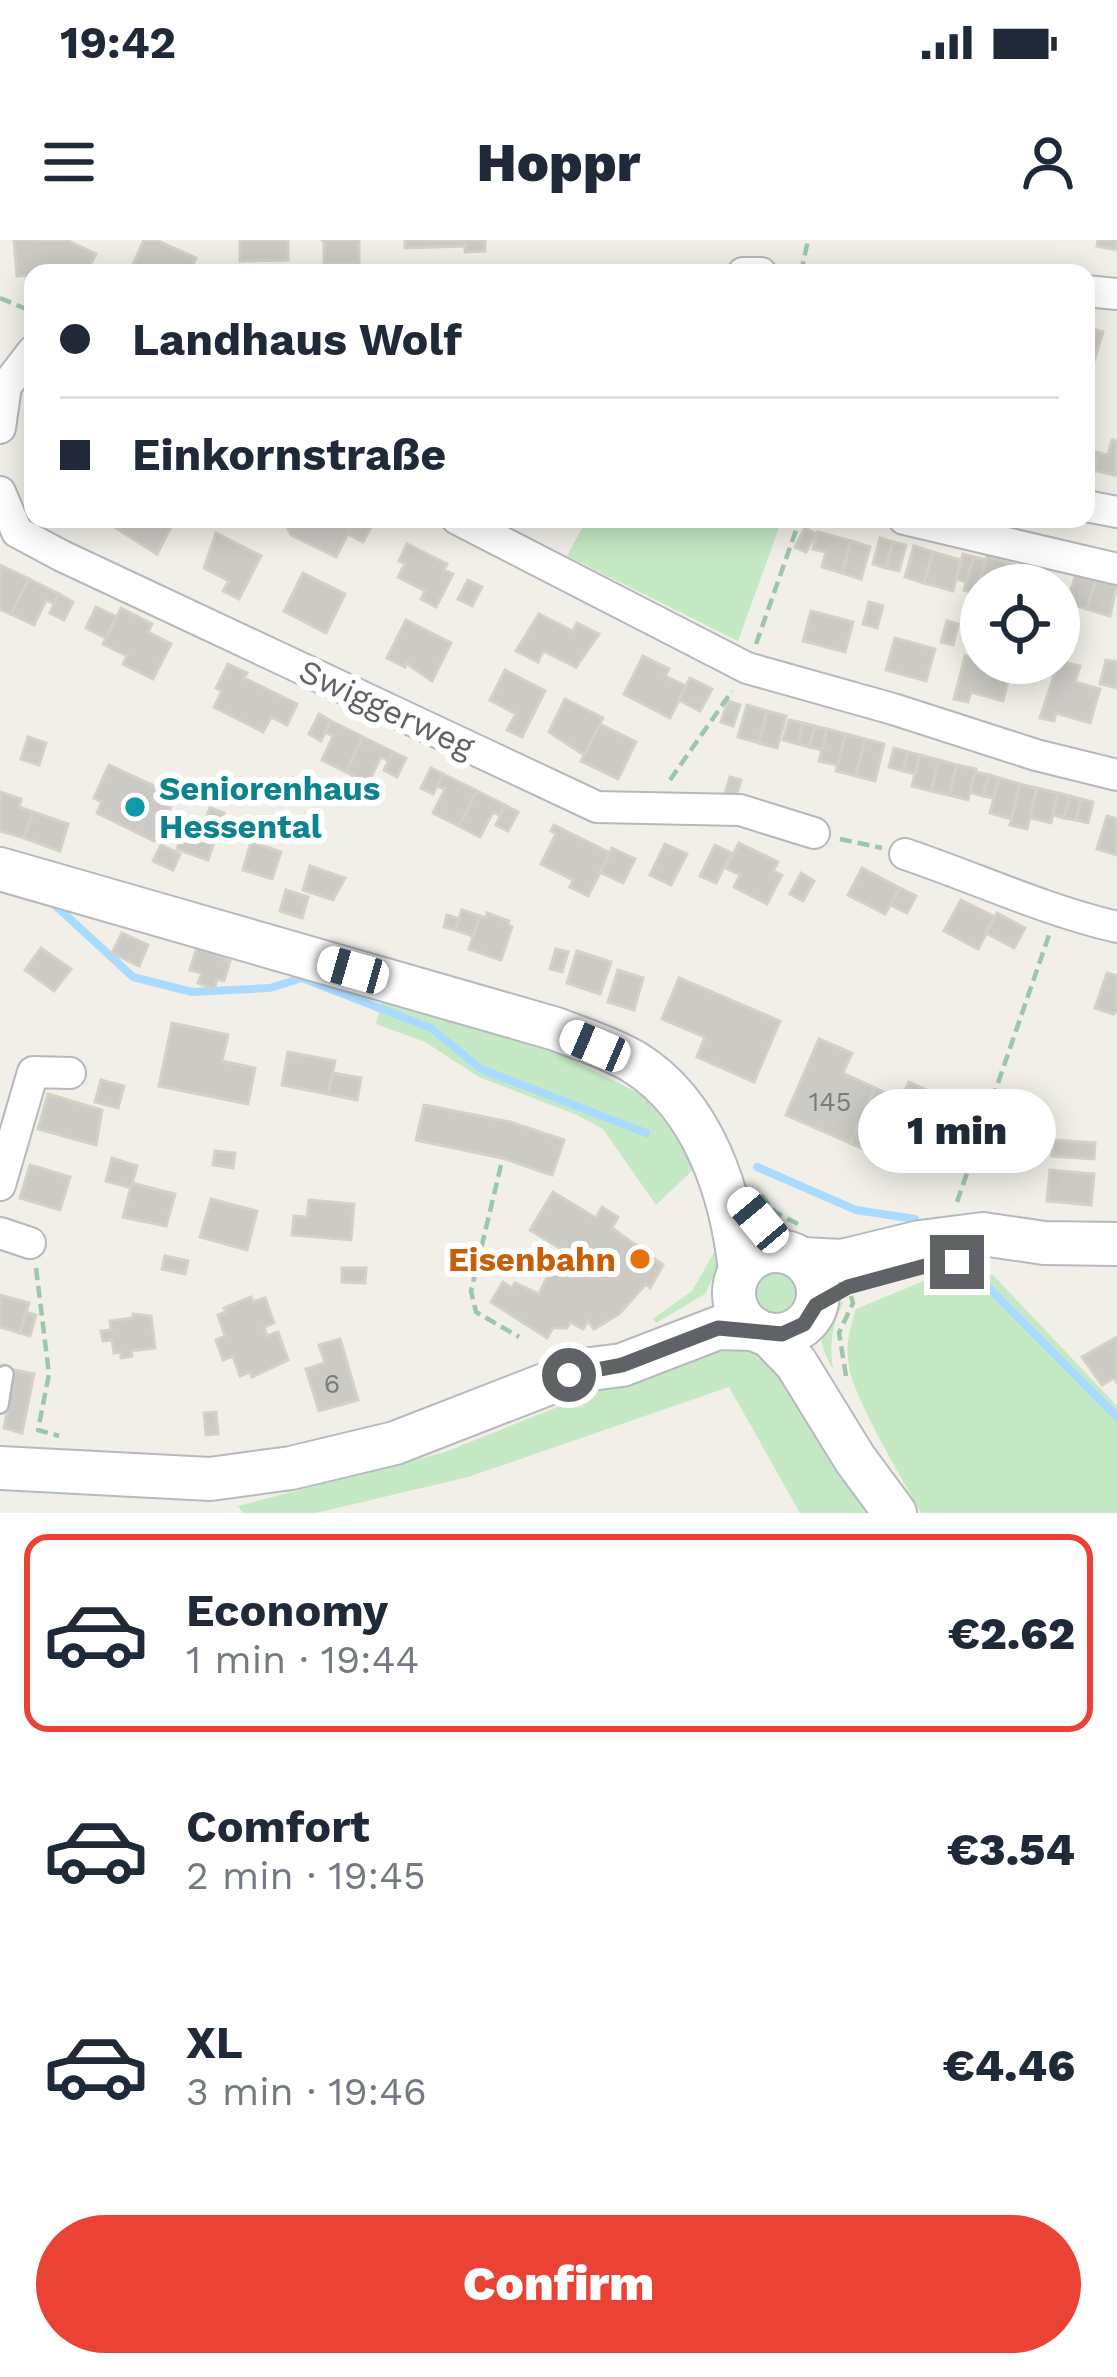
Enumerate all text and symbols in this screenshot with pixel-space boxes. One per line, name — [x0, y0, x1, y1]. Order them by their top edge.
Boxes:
text: 19:42 — [60, 16, 176, 69]
icon: menu — [36, 129, 102, 195]
icon: person — [1015, 129, 1081, 195]
text: Hoppr — [477, 131, 640, 194]
text: Landhaus Wolf — [132, 313, 462, 366]
text: Einkornstraße — [132, 428, 446, 481]
map controls — [960, 564, 1080, 684]
button: locate — [960, 564, 1080, 684]
street label: Swiggerweg — [293, 651, 481, 766]
place label: Seniorenhaus Hessental — [159, 769, 380, 846]
marker: Seniorenhaus Hessental — [122, 794, 148, 820]
car — [313, 943, 393, 997]
car — [555, 1015, 635, 1077]
house number: 145 — [809, 1086, 851, 1118]
callout: 1 min — [858, 1088, 1056, 1172]
text: 1 min — [907, 1108, 1007, 1153]
car — [721, 1181, 795, 1259]
route end — [930, 1235, 984, 1289]
place label: Eisenbahn — [448, 1240, 616, 1279]
marker: Eisenbahn — [627, 1246, 653, 1272]
route start — [542, 1348, 596, 1402]
house number: 6 — [324, 1368, 340, 1400]
icon: car — [42, 1579, 150, 1687]
text: Economy — [186, 1584, 388, 1637]
text: €2.62 — [948, 1607, 1075, 1660]
text: 1 min · 19:44 — [186, 1637, 419, 1682]
icon: car — [42, 1795, 150, 1903]
text: Comfort — [186, 1800, 370, 1853]
text: €3.54 — [947, 1823, 1075, 1876]
text: 2 min · 19:45 — [186, 1853, 426, 1898]
icon: car — [42, 2011, 150, 2119]
text: XL — [186, 2016, 243, 2069]
text: €4.46 — [943, 2039, 1075, 2092]
text: 3 min · 19:46 — [186, 2069, 427, 2114]
button: Confirm — [36, 2215, 1081, 2353]

